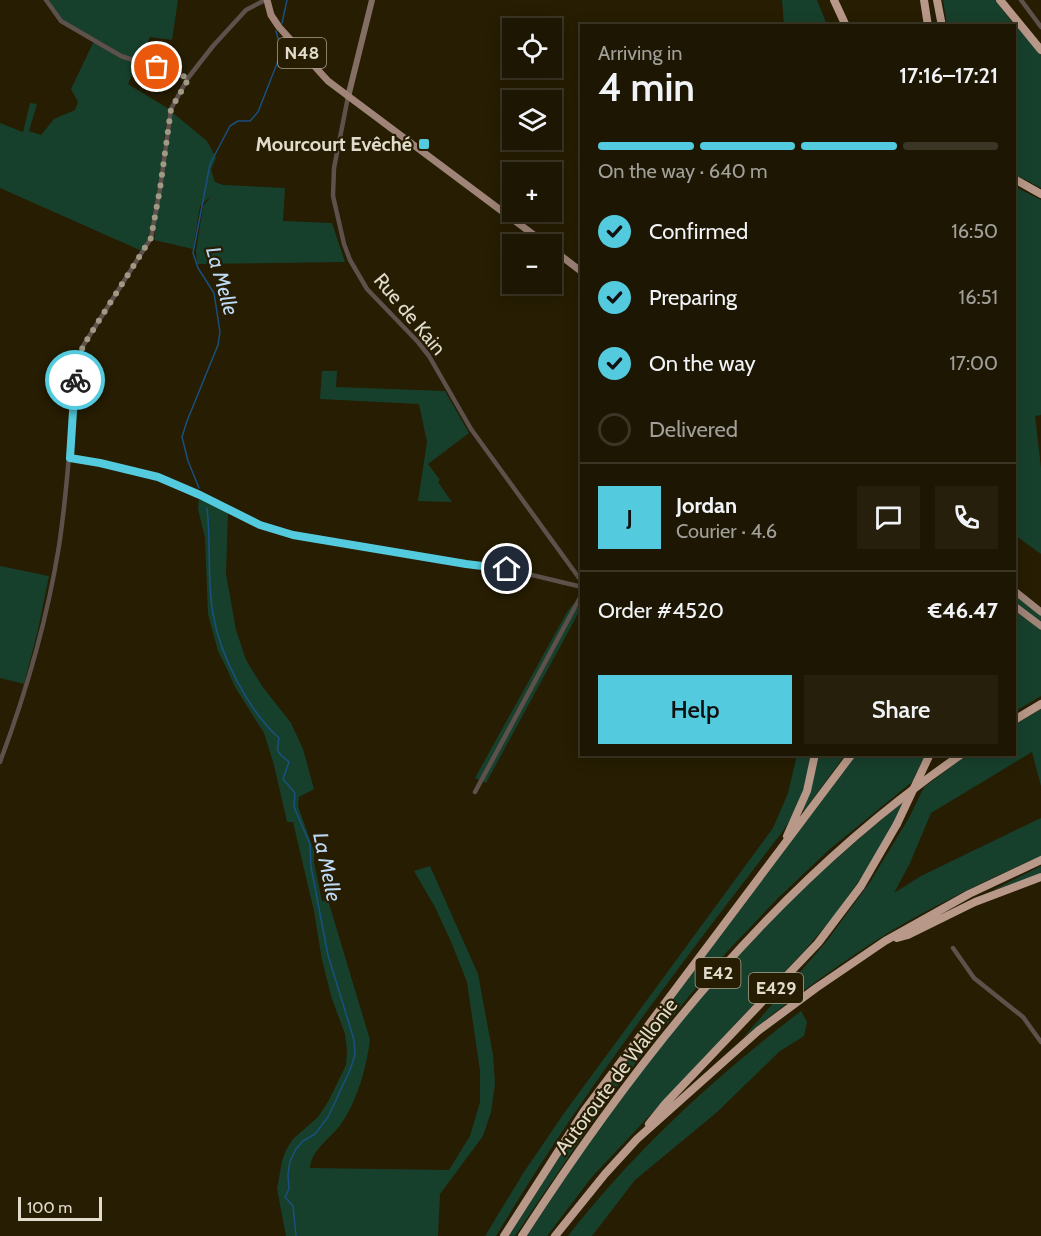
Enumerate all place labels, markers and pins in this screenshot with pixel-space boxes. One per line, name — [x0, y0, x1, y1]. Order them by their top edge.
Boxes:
pin — [131, 41, 182, 92]
place label: Mourcourt Evêché — [255, 132, 412, 156]
marker: Mourcourt Evêché — [417, 137, 431, 151]
pin — [481, 543, 532, 594]

